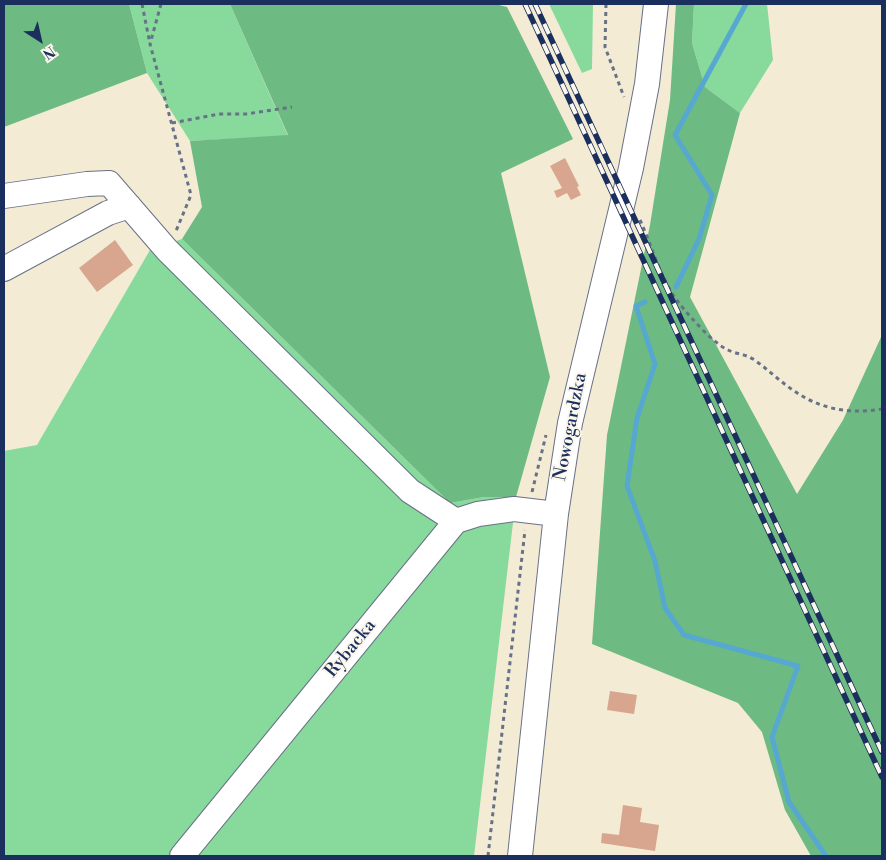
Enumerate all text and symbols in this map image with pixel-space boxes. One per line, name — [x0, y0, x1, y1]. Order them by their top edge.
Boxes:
north arrow — [15, 15, 65, 65]
text: N — [39, 42, 58, 63]
street label: Nowogardzka — [550, 371, 592, 483]
street label: Rybacka — [321, 616, 381, 682]

